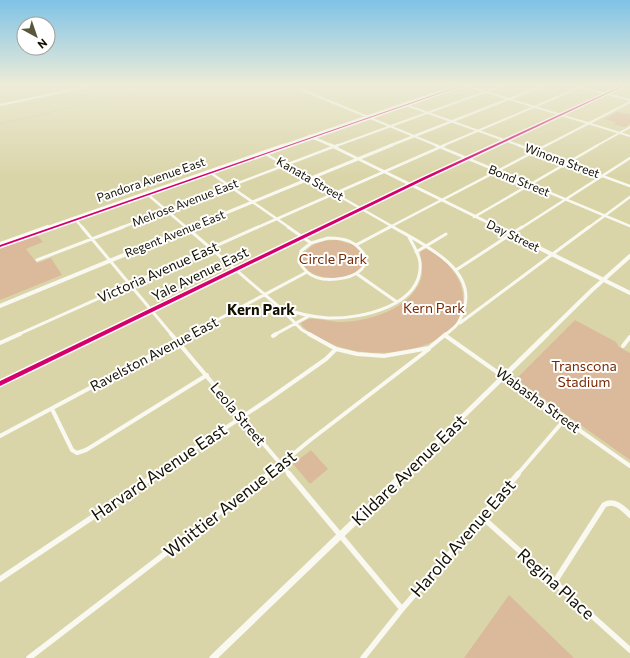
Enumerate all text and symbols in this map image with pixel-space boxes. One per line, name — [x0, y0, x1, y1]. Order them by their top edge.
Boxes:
north arrow — [16, 16, 56, 56]
text: N — [35, 36, 50, 52]
street label: Winona Street — [523, 140, 602, 180]
street label: Kanata Street — [275, 153, 346, 203]
street label: Pandora Avenue East — [94, 154, 207, 204]
street label: Bond Street — [487, 161, 552, 199]
street label: Melrose Avenue East — [130, 175, 240, 229]
street label: Regent Avenue East — [122, 207, 227, 260]
street label: Day Street — [485, 216, 542, 254]
street label: Victoria Avenue East — [95, 237, 221, 306]
street label: Yale Avenue East — [149, 243, 251, 304]
park label: Circle Park — [299, 250, 368, 267]
park label: Kern Park — [403, 299, 465, 316]
district label: Kern Park — [227, 300, 295, 318]
street label: Ravelston Avenue East — [87, 312, 221, 395]
park label: Transcona Stadium — [551, 357, 617, 390]
street label: Wabasha Street — [493, 363, 584, 436]
street label: Leola Street — [207, 379, 270, 449]
street label: Kildare Avenue East — [347, 410, 470, 530]
street label: Harvard Avenue East — [87, 418, 231, 525]
street label: Whittier Avenue East — [159, 445, 300, 562]
street label: Harold Avenue East — [406, 474, 520, 601]
street label: Regina Place — [513, 544, 599, 624]

